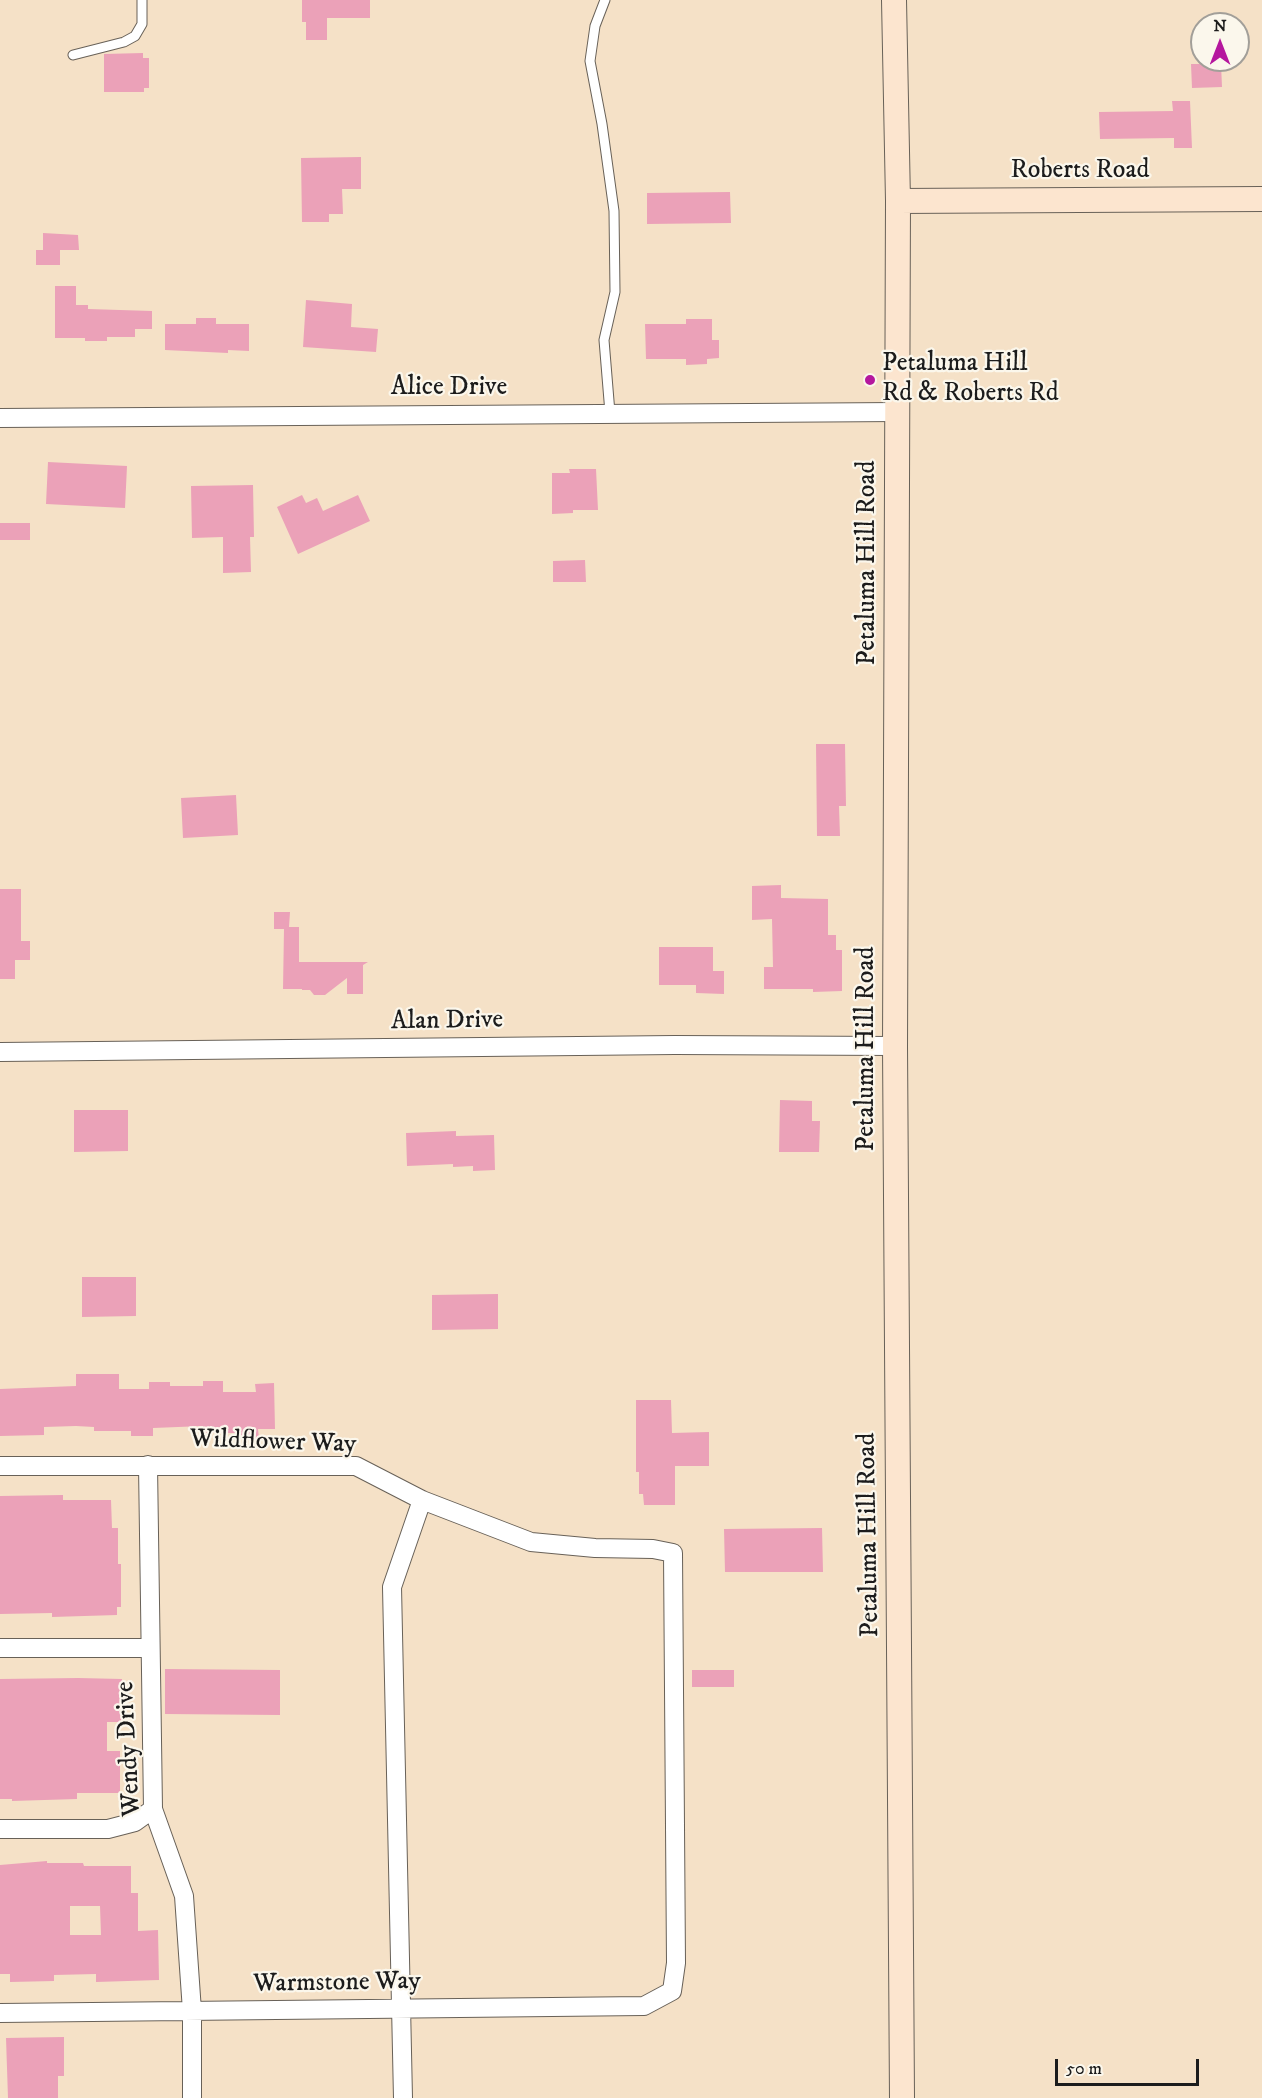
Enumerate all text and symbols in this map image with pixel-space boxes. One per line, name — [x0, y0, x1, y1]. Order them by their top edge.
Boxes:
north arrow — [1190, 12, 1250, 72]
text: N — [1213, 16, 1227, 36]
street label: Roberts Road — [1011, 156, 1149, 188]
place label: Petaluma Hill Rd & Roberts Rd — [882, 349, 1059, 410]
street label: Alice Drive — [391, 373, 507, 405]
marker: Petaluma Hill Rd & Roberts Rd — [863, 373, 877, 387]
street label: Petaluma Hill Road — [853, 461, 885, 665]
street label: Petaluma Hill Road — [852, 947, 884, 1151]
street label: Alan Drive — [391, 1005, 503, 1039]
street label: Wildflower Way — [189, 1425, 357, 1461]
street label: Petaluma Hill Road — [853, 1432, 887, 1638]
street label: Wendy Drive — [111, 1681, 149, 1817]
street label: Warmstone Way — [253, 1967, 421, 2001]
scale bar — [1058, 2047, 1202, 2085]
text: 50 m — [1066, 2058, 1102, 2080]

